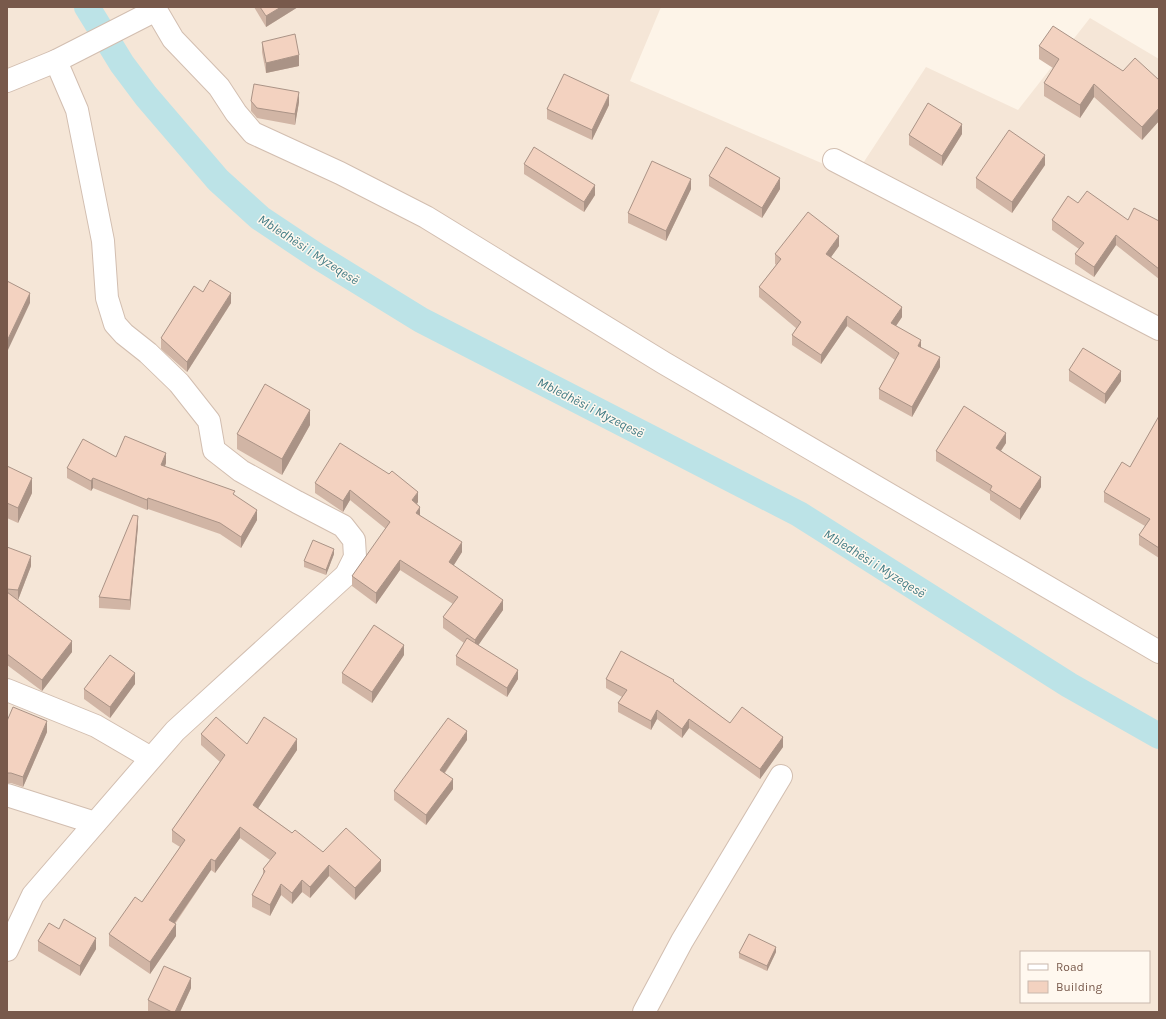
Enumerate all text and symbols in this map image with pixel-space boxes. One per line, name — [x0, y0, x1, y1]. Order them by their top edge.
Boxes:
water label: Mbledhësi i Myzeqesë — [255, 211, 362, 288]
water label: Mbledhësi i Myzeqesë — [535, 374, 646, 442]
water label: Mbledhësi i Myzeqesë — [821, 526, 928, 602]
legend — [1020, 951, 1150, 1003]
text: Road — [1056, 960, 1084, 974]
text: Building — [1056, 980, 1103, 994]

